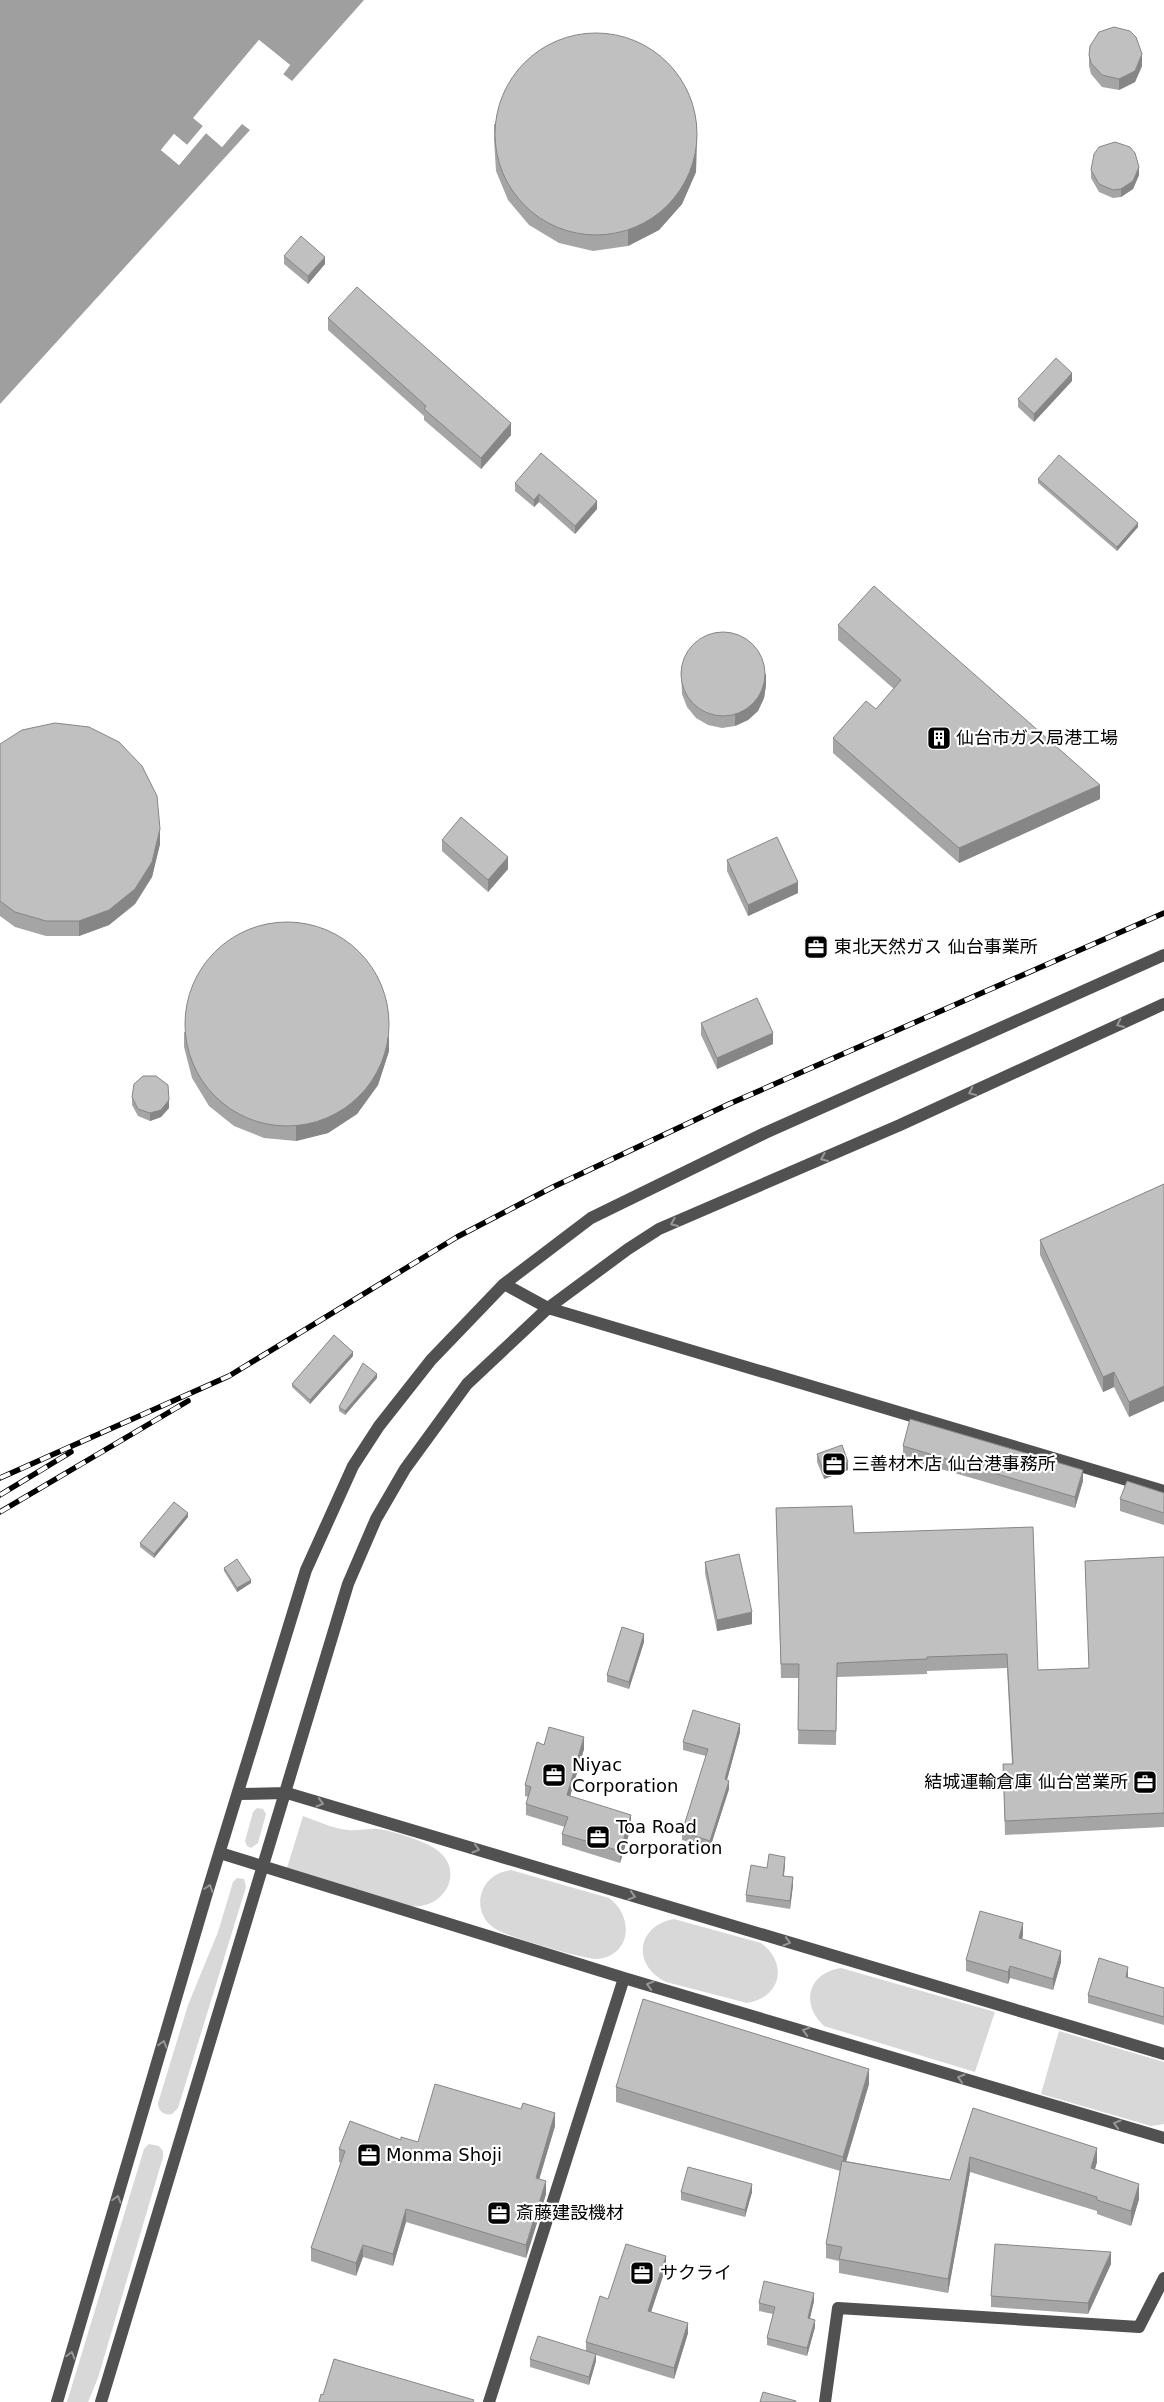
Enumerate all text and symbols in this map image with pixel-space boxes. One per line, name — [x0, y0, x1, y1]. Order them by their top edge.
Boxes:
building icon: 仙台市ガス局港工場 — [926, 725, 952, 751]
place label: 仙台市ガス局港工場 — [956, 727, 1118, 748]
office icon: 東北天然ガス 仙台事業所 — [803, 934, 829, 960]
place label: 東北天然ガス 仙台事業所 — [834, 936, 1038, 957]
one-way arrow — [1116, 1018, 1125, 1029]
one-way arrow — [968, 1086, 977, 1097]
one-way arrow — [820, 1152, 829, 1163]
one-way arrow — [670, 1216, 679, 1227]
office icon: 三善材木店 仙台港事務所 — [821, 1451, 847, 1477]
place label: 三善材木店 仙台港事務所 — [852, 1453, 1056, 1474]
place label: Niyac Corporation — [572, 1754, 678, 1796]
office icon: Niyac Corporation — [541, 1762, 567, 1788]
office icon: 結城運輸倉庫 仙台営業所 — [1132, 1769, 1158, 1795]
place label: 結城運輸倉庫 仙台営業所 — [924, 1771, 1128, 1792]
one-way arrow — [316, 1798, 324, 1808]
place label: Toa Road Corporation — [615, 1816, 722, 1858]
office icon: Toa Road Corporation — [585, 1824, 611, 1850]
one-way arrow — [471, 1844, 479, 1854]
one-way arrow — [203, 1884, 213, 1892]
one-way arrow — [627, 1890, 635, 1900]
one-way arrow — [783, 1937, 791, 1947]
one-way arrow — [646, 1981, 654, 1991]
one-way arrow — [802, 2027, 810, 2037]
one-way arrow — [157, 2040, 167, 2048]
one-way arrow — [958, 2073, 966, 2083]
one-way arrow — [1114, 2119, 1122, 2129]
office icon: Monma Shoji — [356, 2142, 382, 2168]
place label: Monma Shoji — [386, 2144, 502, 2165]
one-way arrow — [111, 2196, 121, 2204]
office icon: 斎藤建設機材 — [486, 2200, 512, 2226]
place label: 斎藤建設機材 — [516, 2202, 624, 2223]
office icon: サクライ — [629, 2260, 655, 2286]
place label: サクライ — [660, 2262, 732, 2283]
one-way arrow — [65, 2352, 75, 2360]

